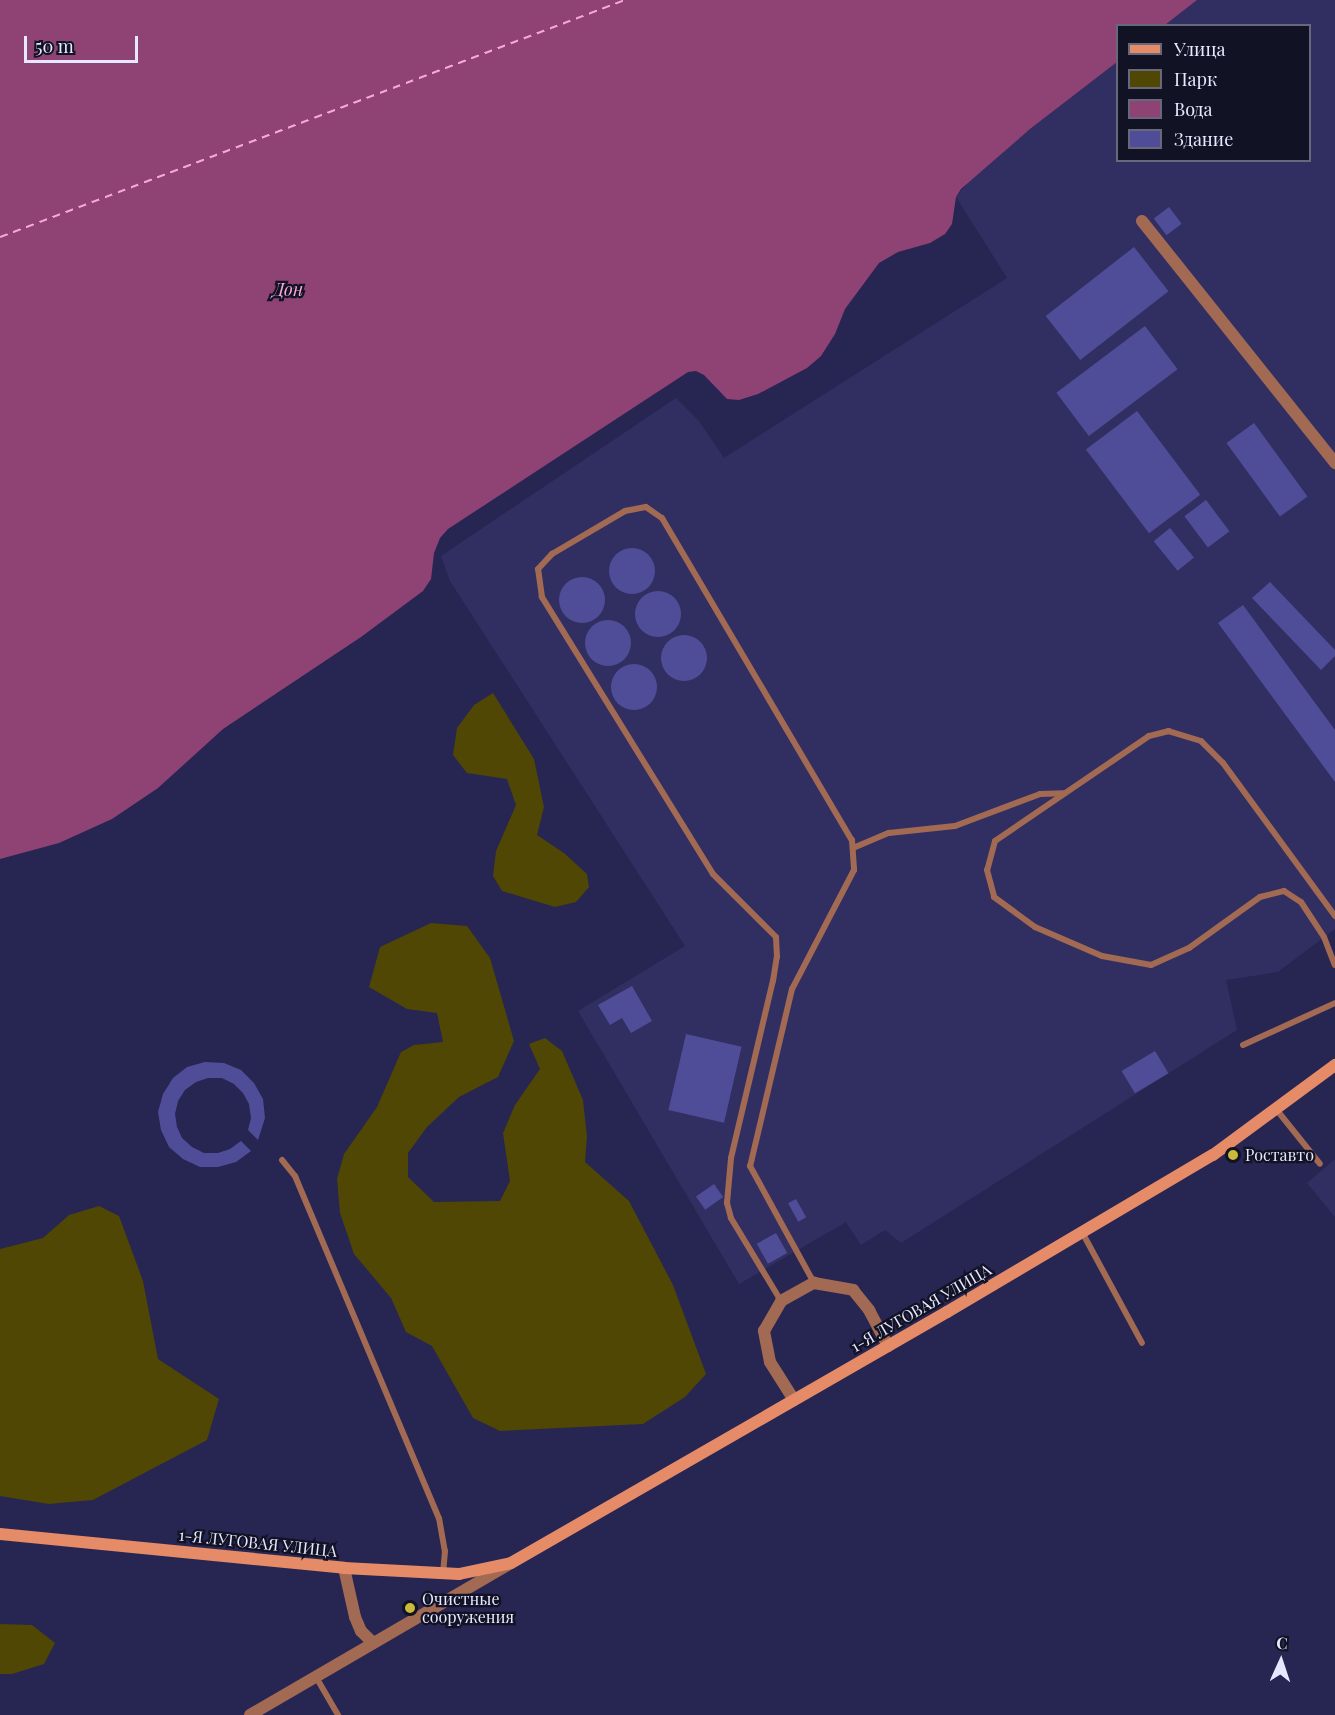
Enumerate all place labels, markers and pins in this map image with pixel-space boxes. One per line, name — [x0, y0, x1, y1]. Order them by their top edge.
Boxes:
place label: Роставто — [1245, 1145, 1314, 1165]
marker: Роставто — [1226, 1148, 1240, 1162]
place label: Очистные сооружения — [422, 1589, 514, 1627]
marker: Очистные сооружения — [403, 1601, 417, 1615]

